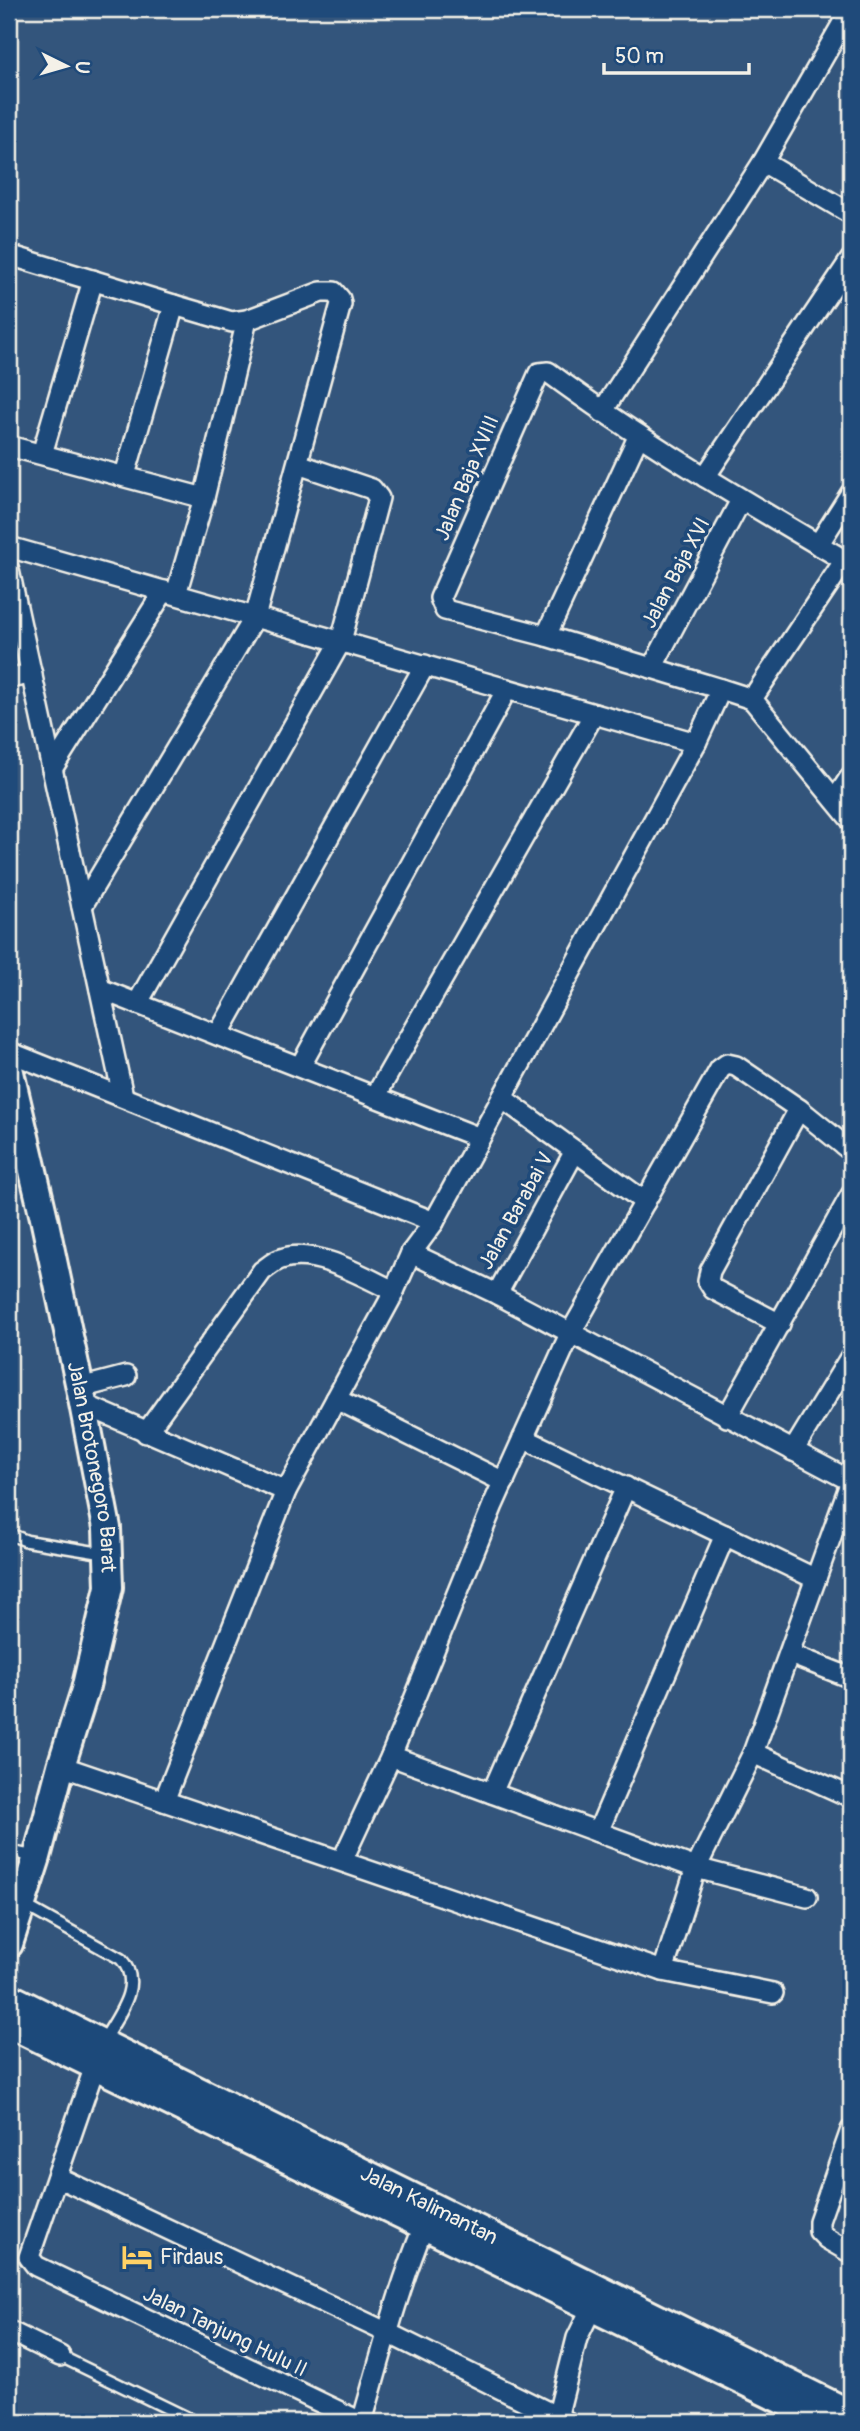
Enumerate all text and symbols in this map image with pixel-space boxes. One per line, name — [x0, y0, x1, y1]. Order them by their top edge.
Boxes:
north arrow — [32, 32, 102, 102]
scale bar — [604, 32, 750, 76]
text: 50 m — [615, 43, 664, 70]
text: U — [69, 60, 94, 75]
street label: Jalan Baja XVIII — [428, 411, 506, 545]
street label: Jalan Baja XVI — [636, 513, 716, 633]
street label: Jalan Barabai V — [473, 1147, 559, 1275]
street label: Jalan Brotonegoro Barat — [61, 1359, 122, 1574]
street label: Jalan Kalimantan — [356, 2160, 503, 2251]
hotel icon: Firdaus — [120, 2240, 154, 2274]
place label: Firdaus — [160, 2244, 224, 2271]
street label: Jalan Tanjung Hulu II — [138, 2280, 312, 2384]

